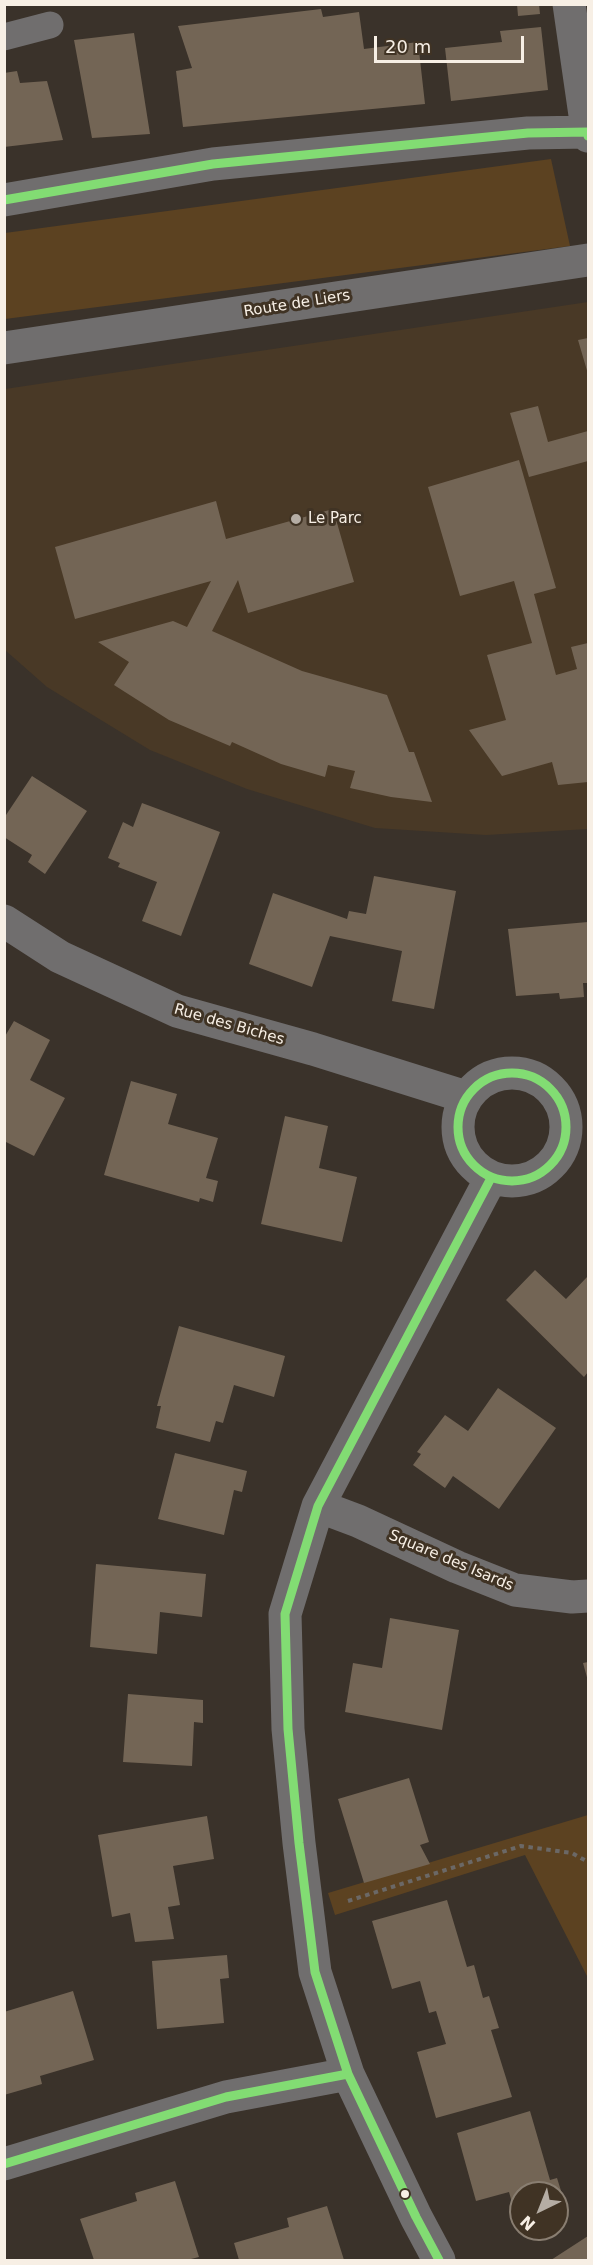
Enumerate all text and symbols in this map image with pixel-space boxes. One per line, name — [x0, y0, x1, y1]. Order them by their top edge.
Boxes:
scale bar — [377, 24, 527, 62]
text: 20 m — [385, 36, 431, 57]
street label: Route de Liers — [242, 287, 352, 321]
place label: Le Parc — [308, 510, 362, 528]
marker: Le Parc — [289, 512, 303, 526]
street label: Rue des Biches — [172, 1001, 286, 1049]
street label: Square des Isards — [386, 1527, 516, 1595]
north arrow — [509, 2181, 569, 2241]
unlabelled marker — [399, 2188, 411, 2200]
text: N — [516, 2212, 539, 2235]

